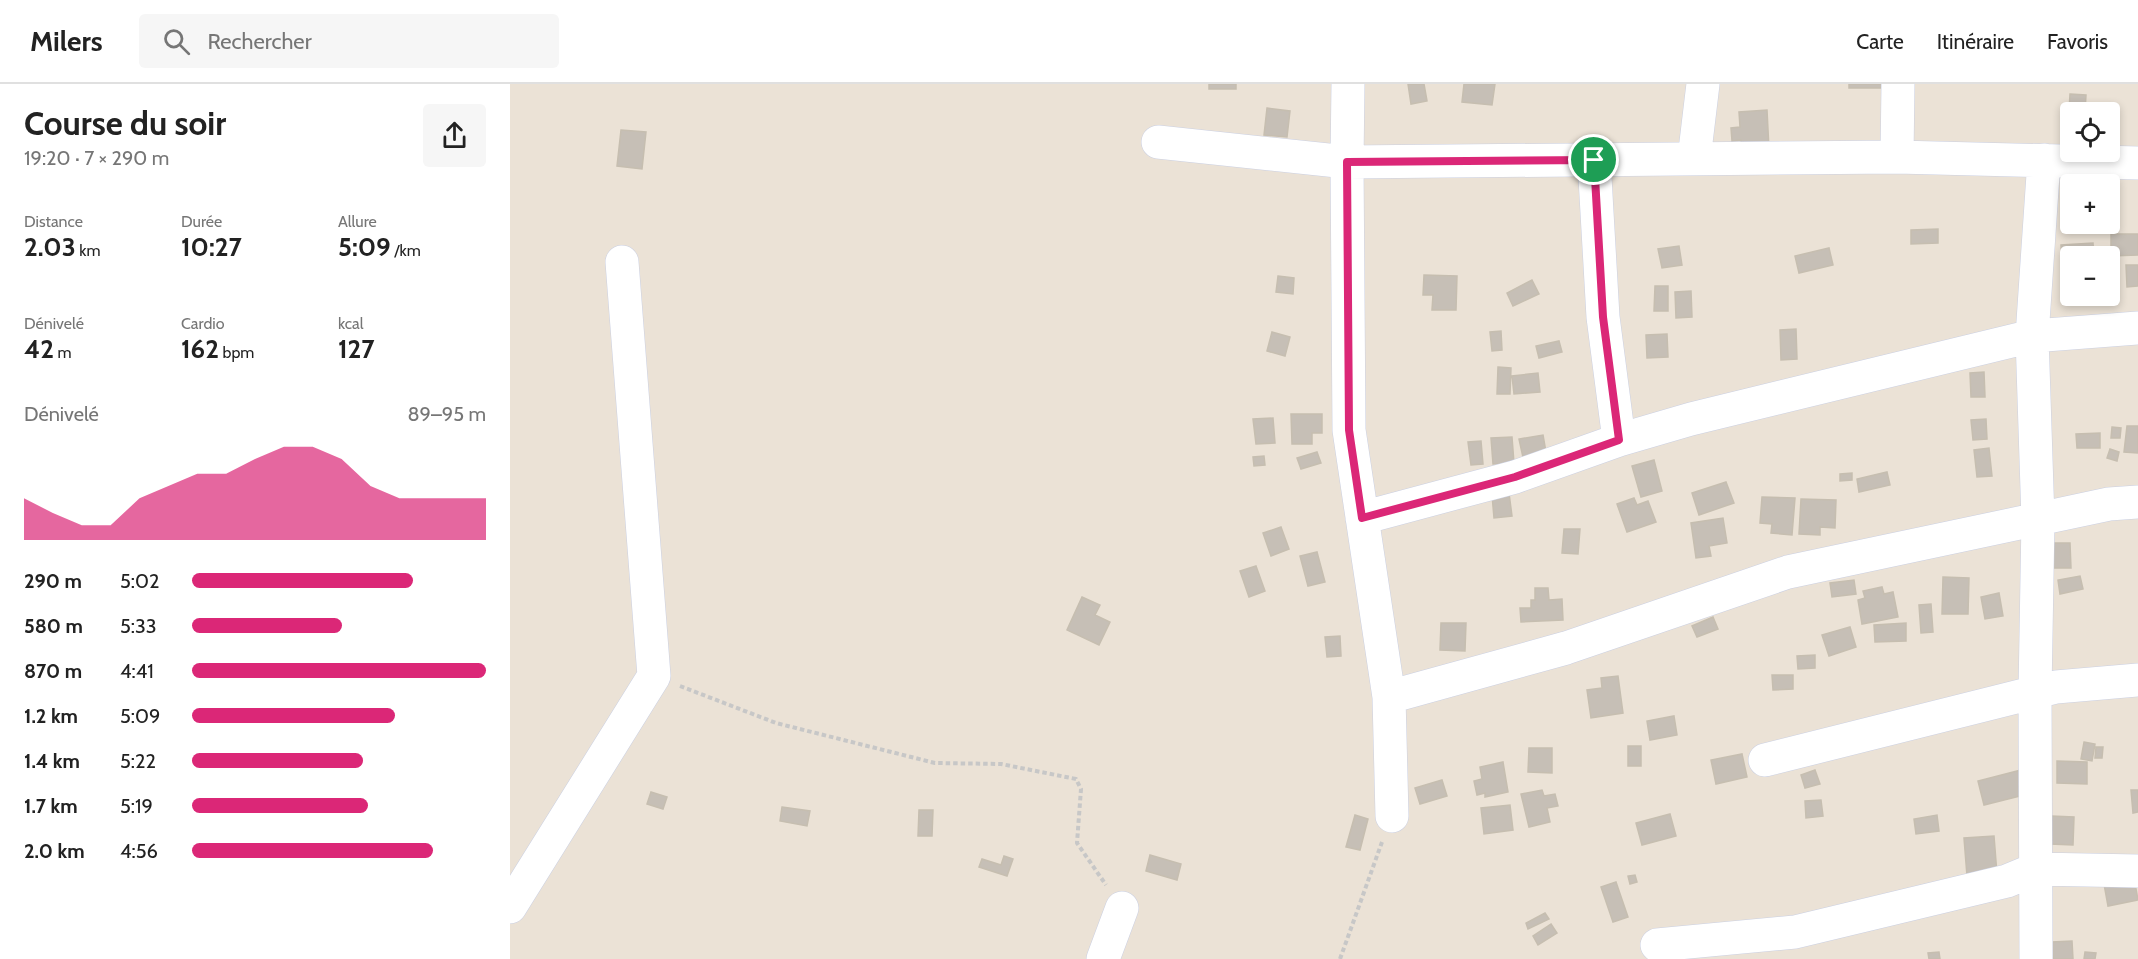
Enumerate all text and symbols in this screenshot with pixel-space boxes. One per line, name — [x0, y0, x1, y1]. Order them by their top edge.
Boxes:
search box — [139, 14, 559, 68]
text: Milers — [30, 24, 103, 58]
icon: search — [160, 25, 193, 58]
text: Rechercher — [208, 28, 312, 55]
text: Carte — [1856, 29, 1904, 54]
text: Itinéraire — [1937, 29, 2014, 54]
text: Favoris — [2047, 29, 2108, 54]
map controls — [2060, 102, 2120, 306]
button: locate — [2060, 102, 2120, 162]
text: Course du soir — [24, 103, 226, 143]
button: share — [423, 104, 486, 167]
pin — [1568, 134, 1619, 185]
icon: arrive — [1577, 143, 1610, 176]
text: 19:20 · 7 × 290 m — [24, 146, 169, 170]
button: + — [2060, 174, 2120, 234]
text: Distance — [24, 212, 83, 231]
text: Durée — [181, 212, 222, 231]
text: Allure — [338, 212, 377, 231]
text: 2.03 — [24, 231, 76, 263]
text: 10:27 — [181, 231, 242, 263]
text: 5:09 — [338, 231, 391, 263]
text: km — [76, 241, 100, 260]
text: /km — [391, 241, 421, 260]
button: − — [2060, 246, 2120, 306]
text: Dénivelé — [24, 314, 84, 333]
text: Cardio — [181, 314, 224, 333]
text: kcal — [338, 314, 364, 333]
text: 42 — [24, 333, 54, 365]
text: 162 — [181, 333, 219, 365]
text: 127 — [338, 333, 375, 365]
text: m — [54, 343, 72, 362]
text: bpm — [219, 343, 254, 362]
text: Dénivelé — [24, 402, 99, 426]
text: 89–95 m — [407, 402, 486, 426]
text: 290 m — [24, 569, 82, 593]
text: 5:02 — [120, 569, 159, 593]
text: 580 m — [24, 614, 83, 638]
text: 5:33 — [120, 614, 157, 638]
text: 870 m — [24, 659, 82, 683]
text: 4:41 — [120, 659, 154, 683]
text: 1.2 km — [24, 704, 78, 728]
text: 5:09 — [120, 704, 160, 728]
text: 1.4 km — [24, 749, 80, 773]
text: 5:22 — [120, 749, 156, 773]
text: 1.7 km — [24, 794, 78, 818]
text: 5:19 — [120, 794, 153, 818]
text: 2.0 km — [24, 839, 85, 863]
text: 4:56 — [120, 839, 158, 863]

